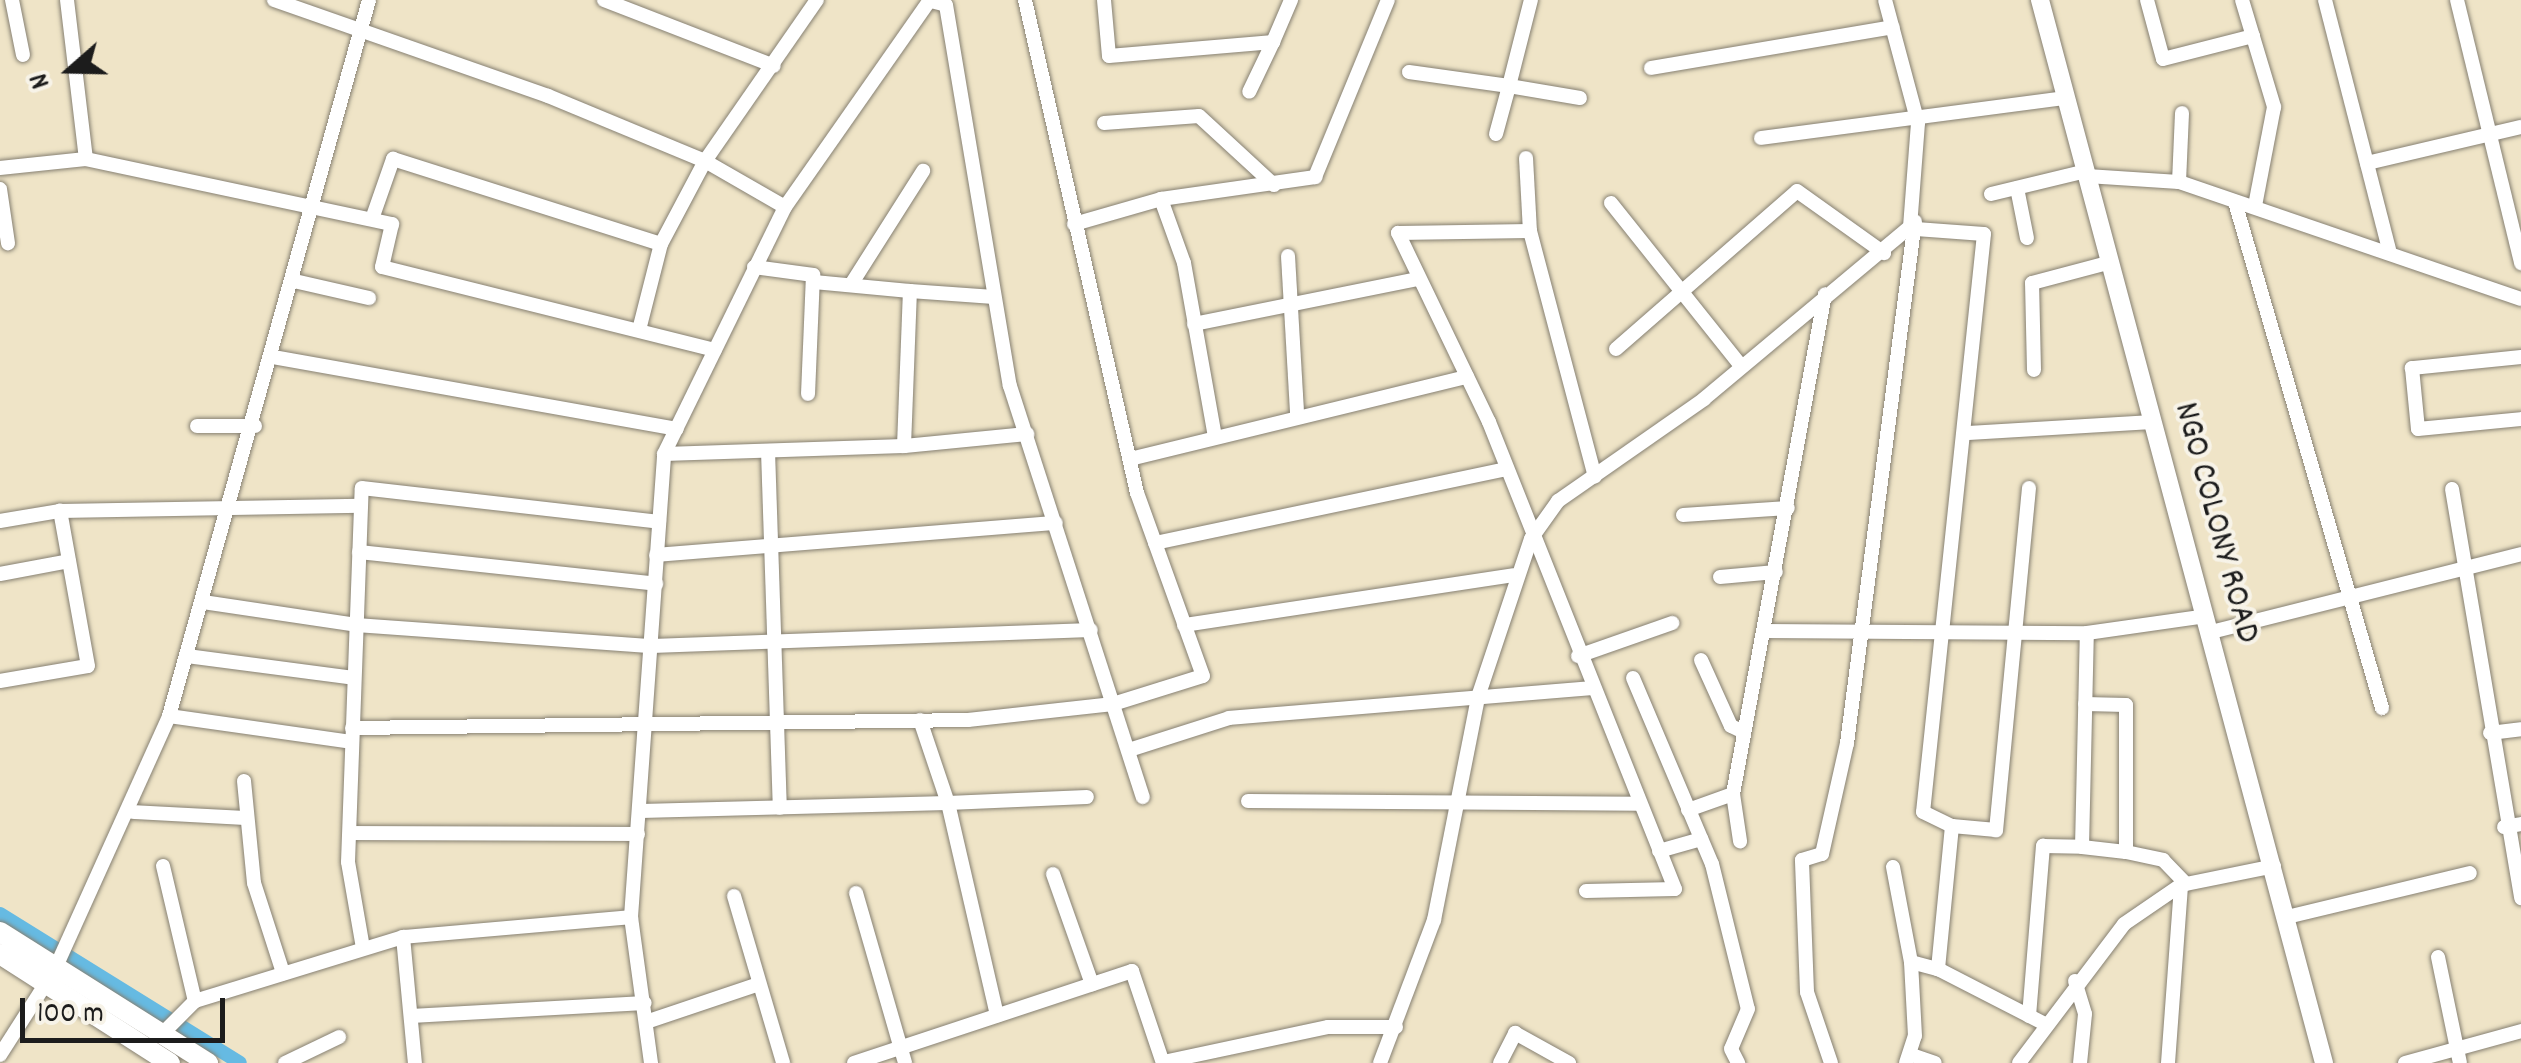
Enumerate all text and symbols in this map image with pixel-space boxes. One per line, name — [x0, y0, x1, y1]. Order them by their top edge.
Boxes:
north arrow — [20, 20, 120, 120]
text: N — [21, 67, 63, 94]
street label: NGO COLONY ROAD — [2163, 398, 2267, 648]
scale bar — [25, 978, 230, 1040]
text: 100 m — [37, 994, 104, 1037]

